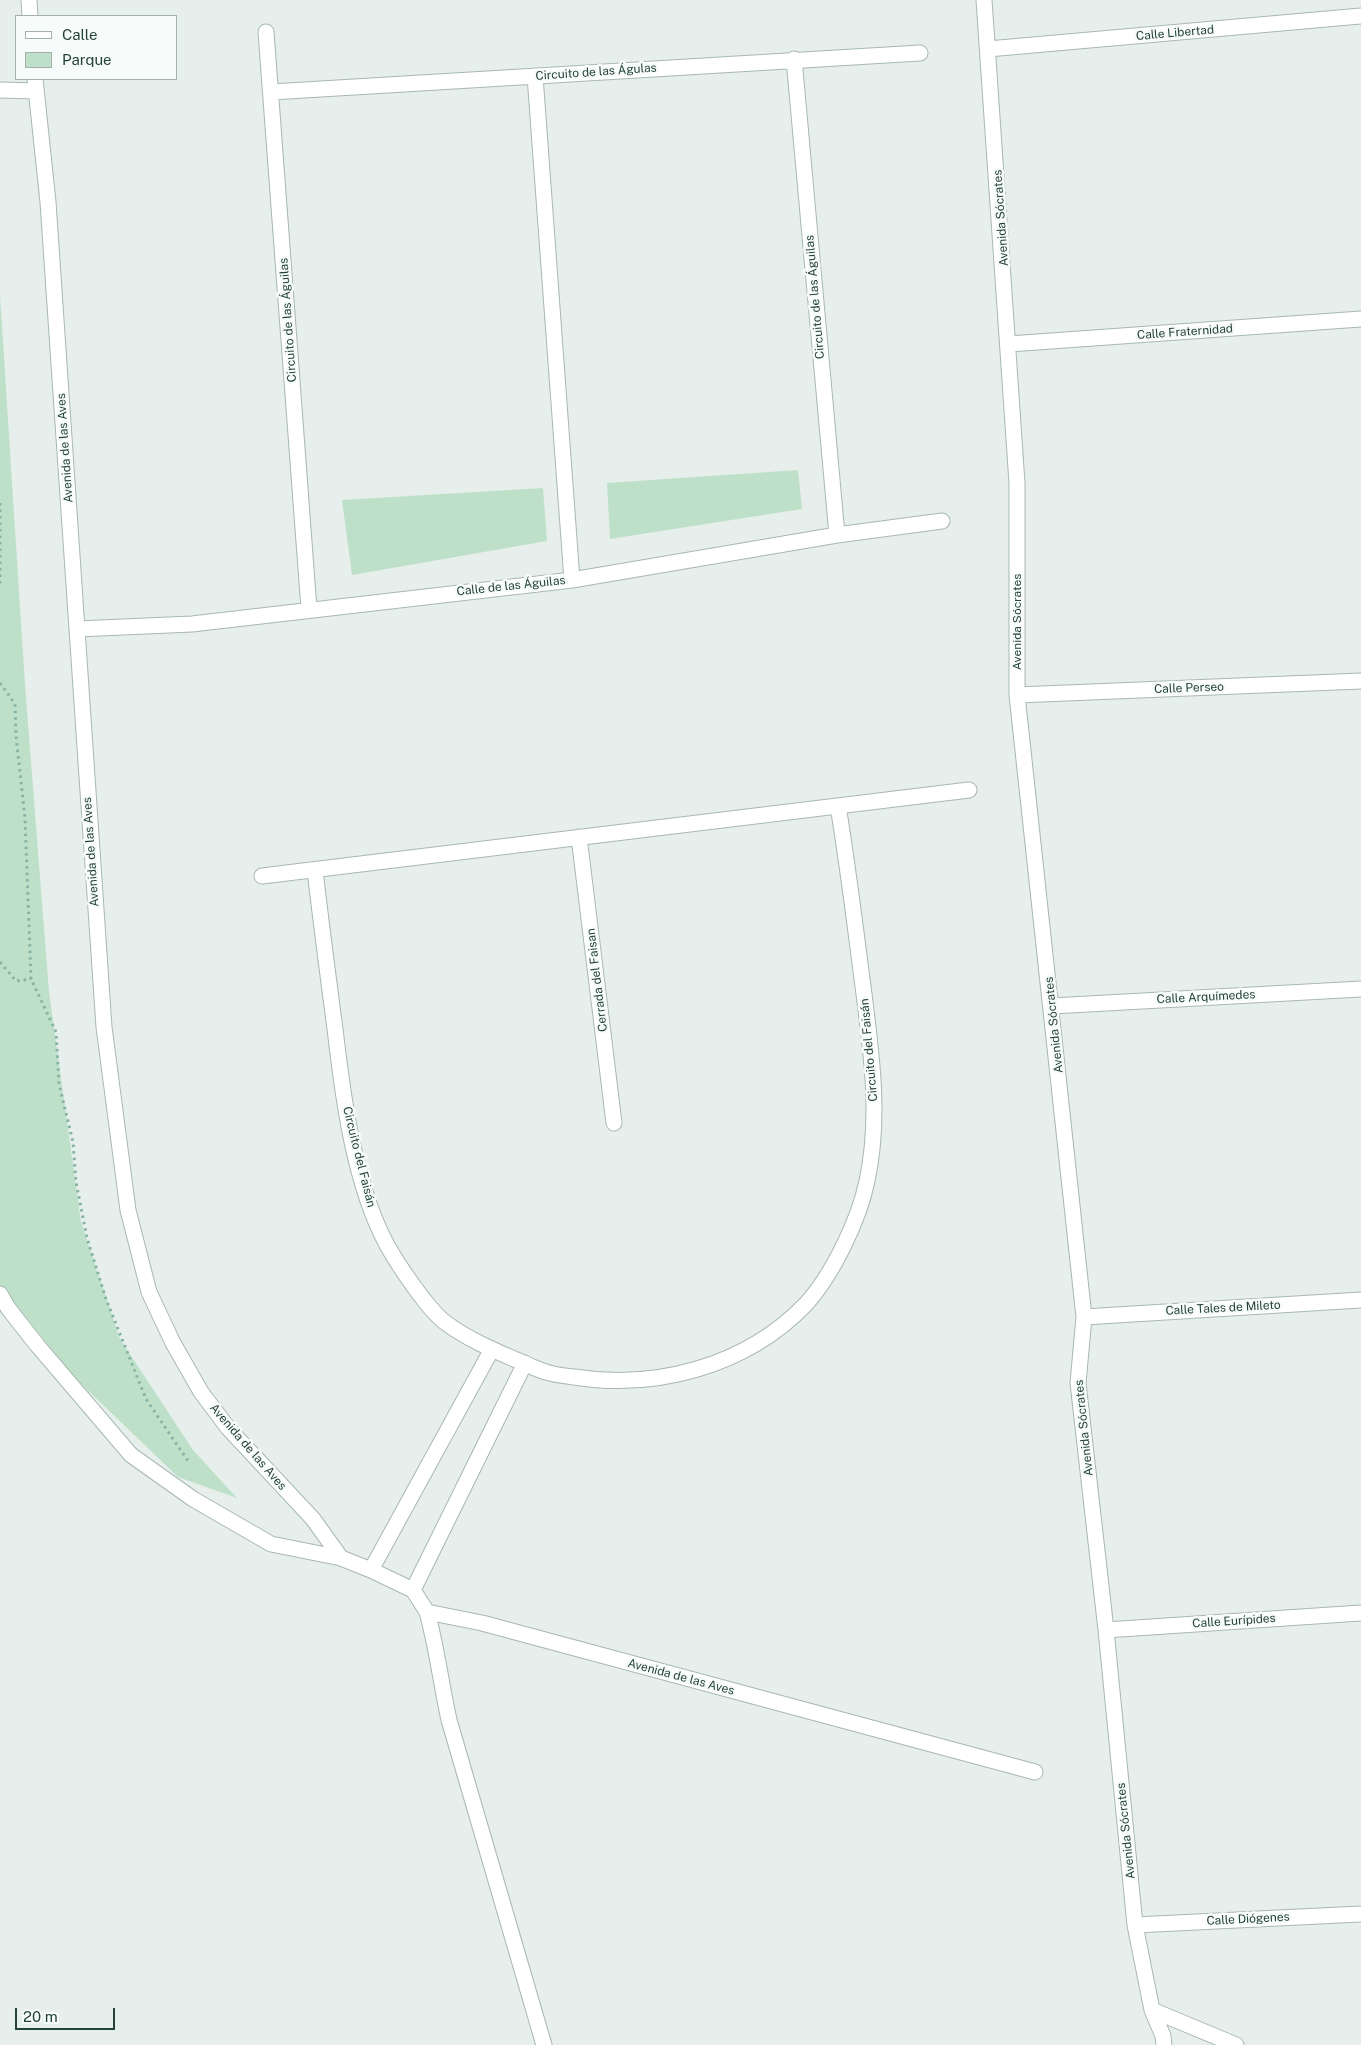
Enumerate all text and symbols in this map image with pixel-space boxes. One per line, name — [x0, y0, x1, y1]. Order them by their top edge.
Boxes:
legend — [15, 15, 178, 80]
street label: Calle Libertad — [1135, 22, 1215, 44]
text: Calle — [62, 26, 98, 43]
text: Parque — [62, 51, 112, 68]
street label: Circuito de las Águlas — [535, 61, 657, 83]
street label: Avenida Sócrates — [990, 169, 1012, 267]
street label: Circuito de las Águilas — [802, 234, 828, 360]
street label: Circuito de las Águilas — [276, 257, 300, 383]
street label: Calle Fraternidad — [1137, 321, 1233, 343]
street label: Avenida de las Aves — [54, 393, 76, 503]
street label: Calle de las Águilas — [456, 573, 566, 599]
street label: Avenida Sócrates — [1010, 574, 1024, 670]
street label: Calle Perseo — [1154, 680, 1224, 696]
street label: Avenida de las Aves — [80, 797, 102, 907]
street label: Cerrada del Faisan — [583, 927, 611, 1033]
street label: Avenida Sócrates — [1042, 976, 1066, 1074]
street label: Calle Arquímedes — [1156, 987, 1256, 1007]
street label: Circuito del Faisán — [857, 998, 881, 1102]
street label: Circuito del Faisán — [340, 1105, 378, 1209]
street label: Calle Tales de Mileto — [1165, 1298, 1281, 1318]
street label: Avenida Sócrates — [1072, 1379, 1096, 1477]
street label: Avenida de las Aves — [207, 1401, 289, 1493]
street label: Calle Eurípides — [1192, 1611, 1276, 1631]
street label: Avenida de las Aves — [626, 1656, 736, 1698]
street label: Avenida Sócrates — [1114, 1782, 1138, 1880]
street label: Calle Diógenes — [1206, 1910, 1290, 1928]
scale bar — [18, 1998, 118, 2030]
text: 20 m — [23, 2008, 58, 2025]

